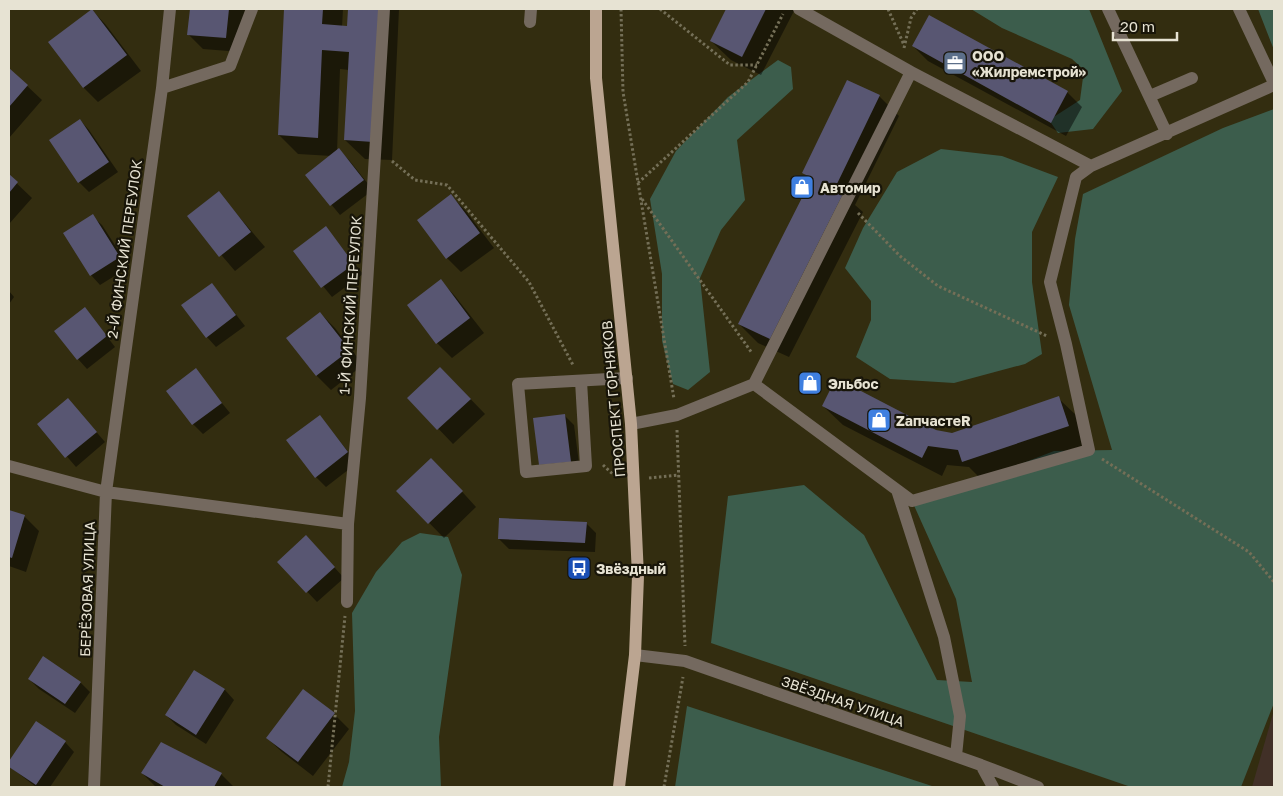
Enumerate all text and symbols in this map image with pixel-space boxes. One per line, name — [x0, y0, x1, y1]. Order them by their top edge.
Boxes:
scale bar — [1113, 10, 1177, 42]
text: 20 m — [1120, 17, 1155, 35]
place label: ООО «Жилремстрой» — [972, 47, 1086, 80]
office icon: ООО «Жилремстрой» — [942, 50, 968, 76]
street label: 2-Й ФИНСКИЙ ПЕРЕУЛОК — [103, 158, 145, 340]
shop icon: Автомир — [789, 174, 815, 200]
place label: Автомир — [820, 179, 881, 196]
street label: 1-Й ФИНСКИЙ ПЕРЕУЛОК — [335, 215, 365, 395]
street label: ПРОСПЕКТ ГОРНЯКОВ — [598, 320, 628, 478]
shop icon: Эльбос — [797, 370, 823, 396]
place label: Эльбос — [828, 375, 879, 392]
shop icon: ZапчастеR — [866, 407, 892, 433]
place label: ZапчастеR — [896, 412, 971, 429]
street label: БЕРЁЗОВАЯ УЛИЦА — [76, 520, 98, 657]
bus stop icon: Звёздный — [566, 555, 592, 581]
place label: Звёздный — [596, 560, 666, 577]
street label: ЗВЁЗДНАЯ УЛИЦА — [779, 672, 907, 730]

